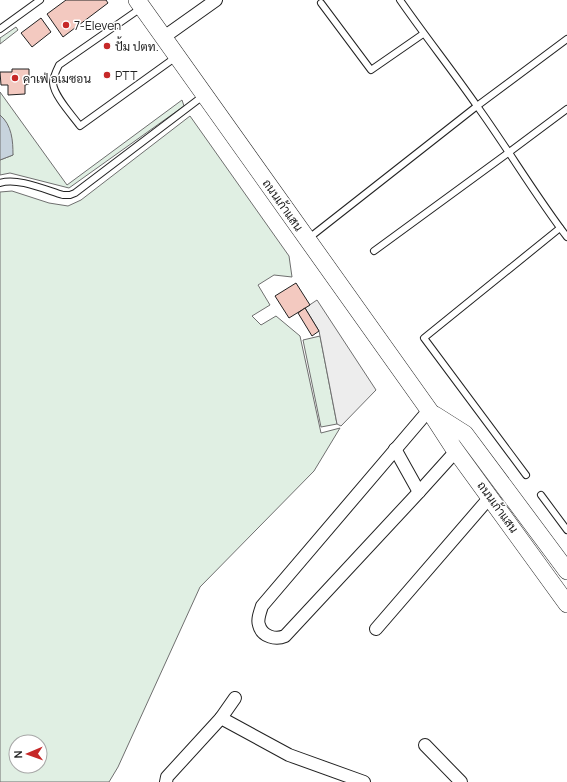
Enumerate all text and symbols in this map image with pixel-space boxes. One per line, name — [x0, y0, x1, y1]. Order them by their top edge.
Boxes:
place label: 7-Eleven — [74, 17, 121, 34]
marker: 7-Eleven — [61, 20, 71, 30]
place label: ปั้ม ปตท. — [115, 36, 159, 55]
marker: ปั้ม ปตท. — [102, 41, 112, 51]
place label: PTT — [115, 67, 138, 84]
place label: คาเฟ่ อเมซอน — [23, 70, 91, 87]
marker: PTT — [102, 70, 112, 80]
marker: คาเฟ่ อเมซอน — [10, 73, 20, 83]
street label: ถนนเก้าแสน — [259, 175, 307, 235]
street label: ถนนเก้าแสน — [473, 478, 523, 537]
north arrow — [8, 734, 48, 774]
text: N — [10, 750, 25, 759]

